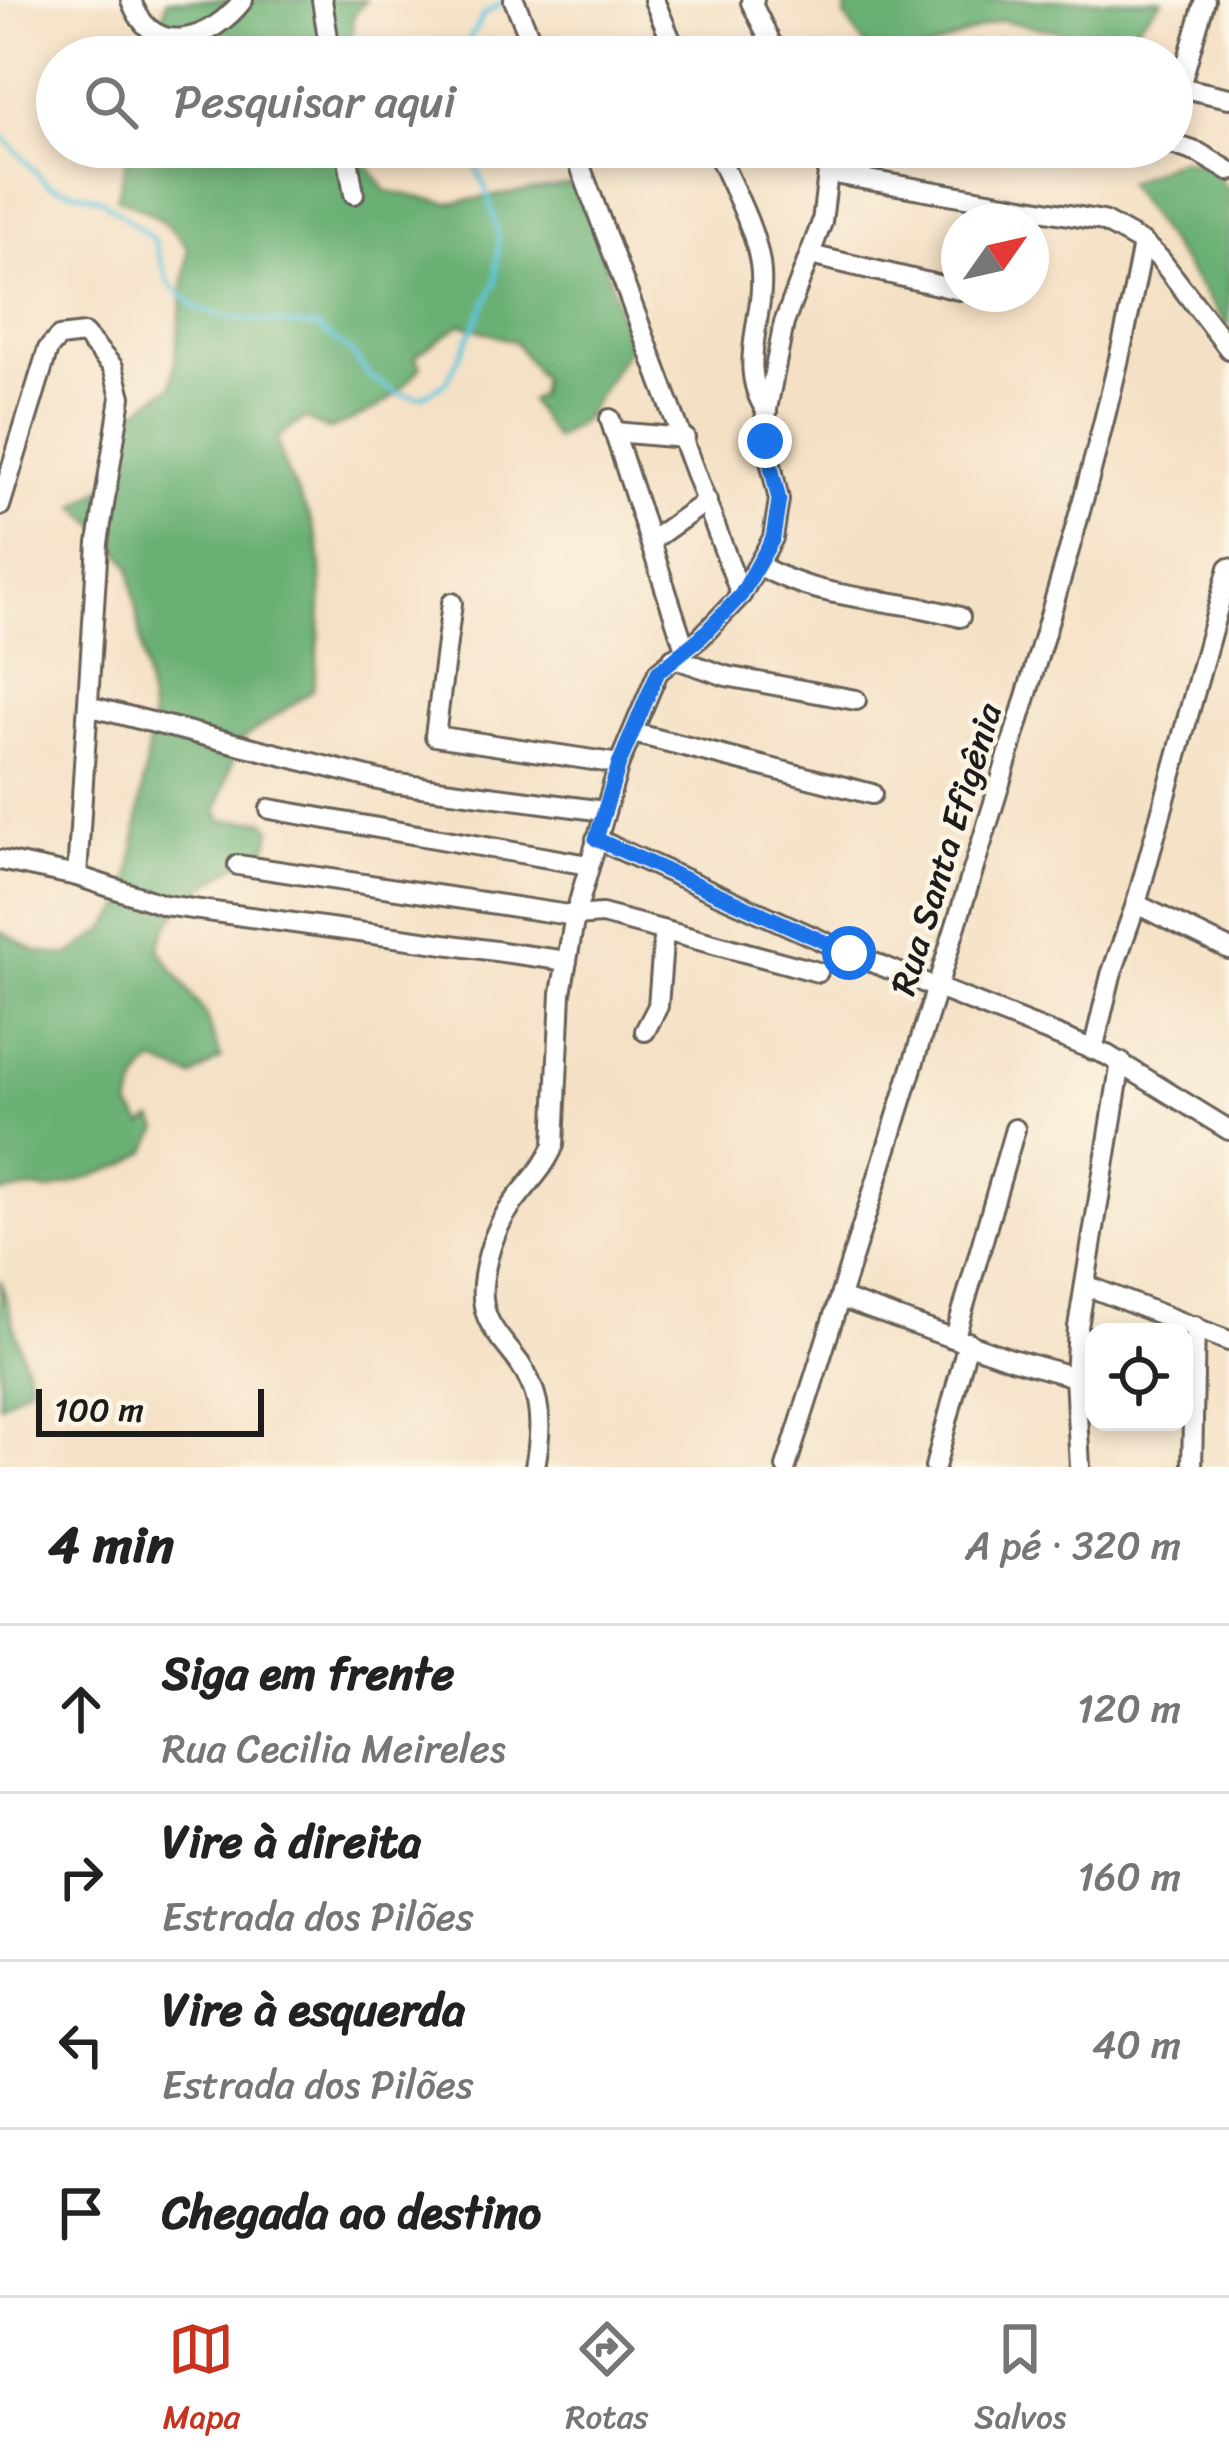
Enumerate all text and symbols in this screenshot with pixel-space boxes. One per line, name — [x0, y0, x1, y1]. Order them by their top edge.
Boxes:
search box — [36, 36, 1193, 168]
text: Pesquisar aqui — [174, 62, 456, 142]
icon: search — [78, 69, 144, 135]
north arrow — [941, 204, 1049, 312]
route end — [738, 414, 792, 468]
street label: Rua Santa Efigênia — [871, 694, 1021, 1003]
route start — [822, 926, 876, 980]
map controls — [1085, 1323, 1193, 1431]
button: locate — [1085, 1323, 1193, 1431]
text: 100 m — [54, 1381, 144, 1439]
scale bar — [36, 1383, 264, 1436]
text: 4 min — [48, 1500, 174, 1590]
text: A pé · 320 m — [965, 1511, 1181, 1580]
text: Siga em frente — [162, 1634, 454, 1714]
text: 120 m — [1077, 1674, 1181, 1743]
icon: ahead — [48, 1676, 114, 1742]
text: Rua Cecilia Meireles — [162, 1714, 506, 1783]
text: Vire à direita — [162, 1802, 421, 1882]
text: 160 m — [1077, 1842, 1181, 1911]
icon: right — [48, 1844, 114, 1910]
text: Estrada dos Pilões — [162, 1882, 474, 1951]
text: Vire à esquerda — [162, 1970, 465, 2050]
text: 40 m — [1092, 2010, 1181, 2079]
icon: left — [48, 2012, 114, 2078]
text: Estrada dos Pilões — [162, 2050, 474, 2119]
text: Chegada ao destino — [162, 2173, 541, 2253]
icon: arrive — [48, 2180, 114, 2246]
tab: Mapa — [163, 2316, 240, 2446]
tab: Rotas — [566, 2316, 649, 2446]
tab: Salvos — [974, 2316, 1066, 2446]

